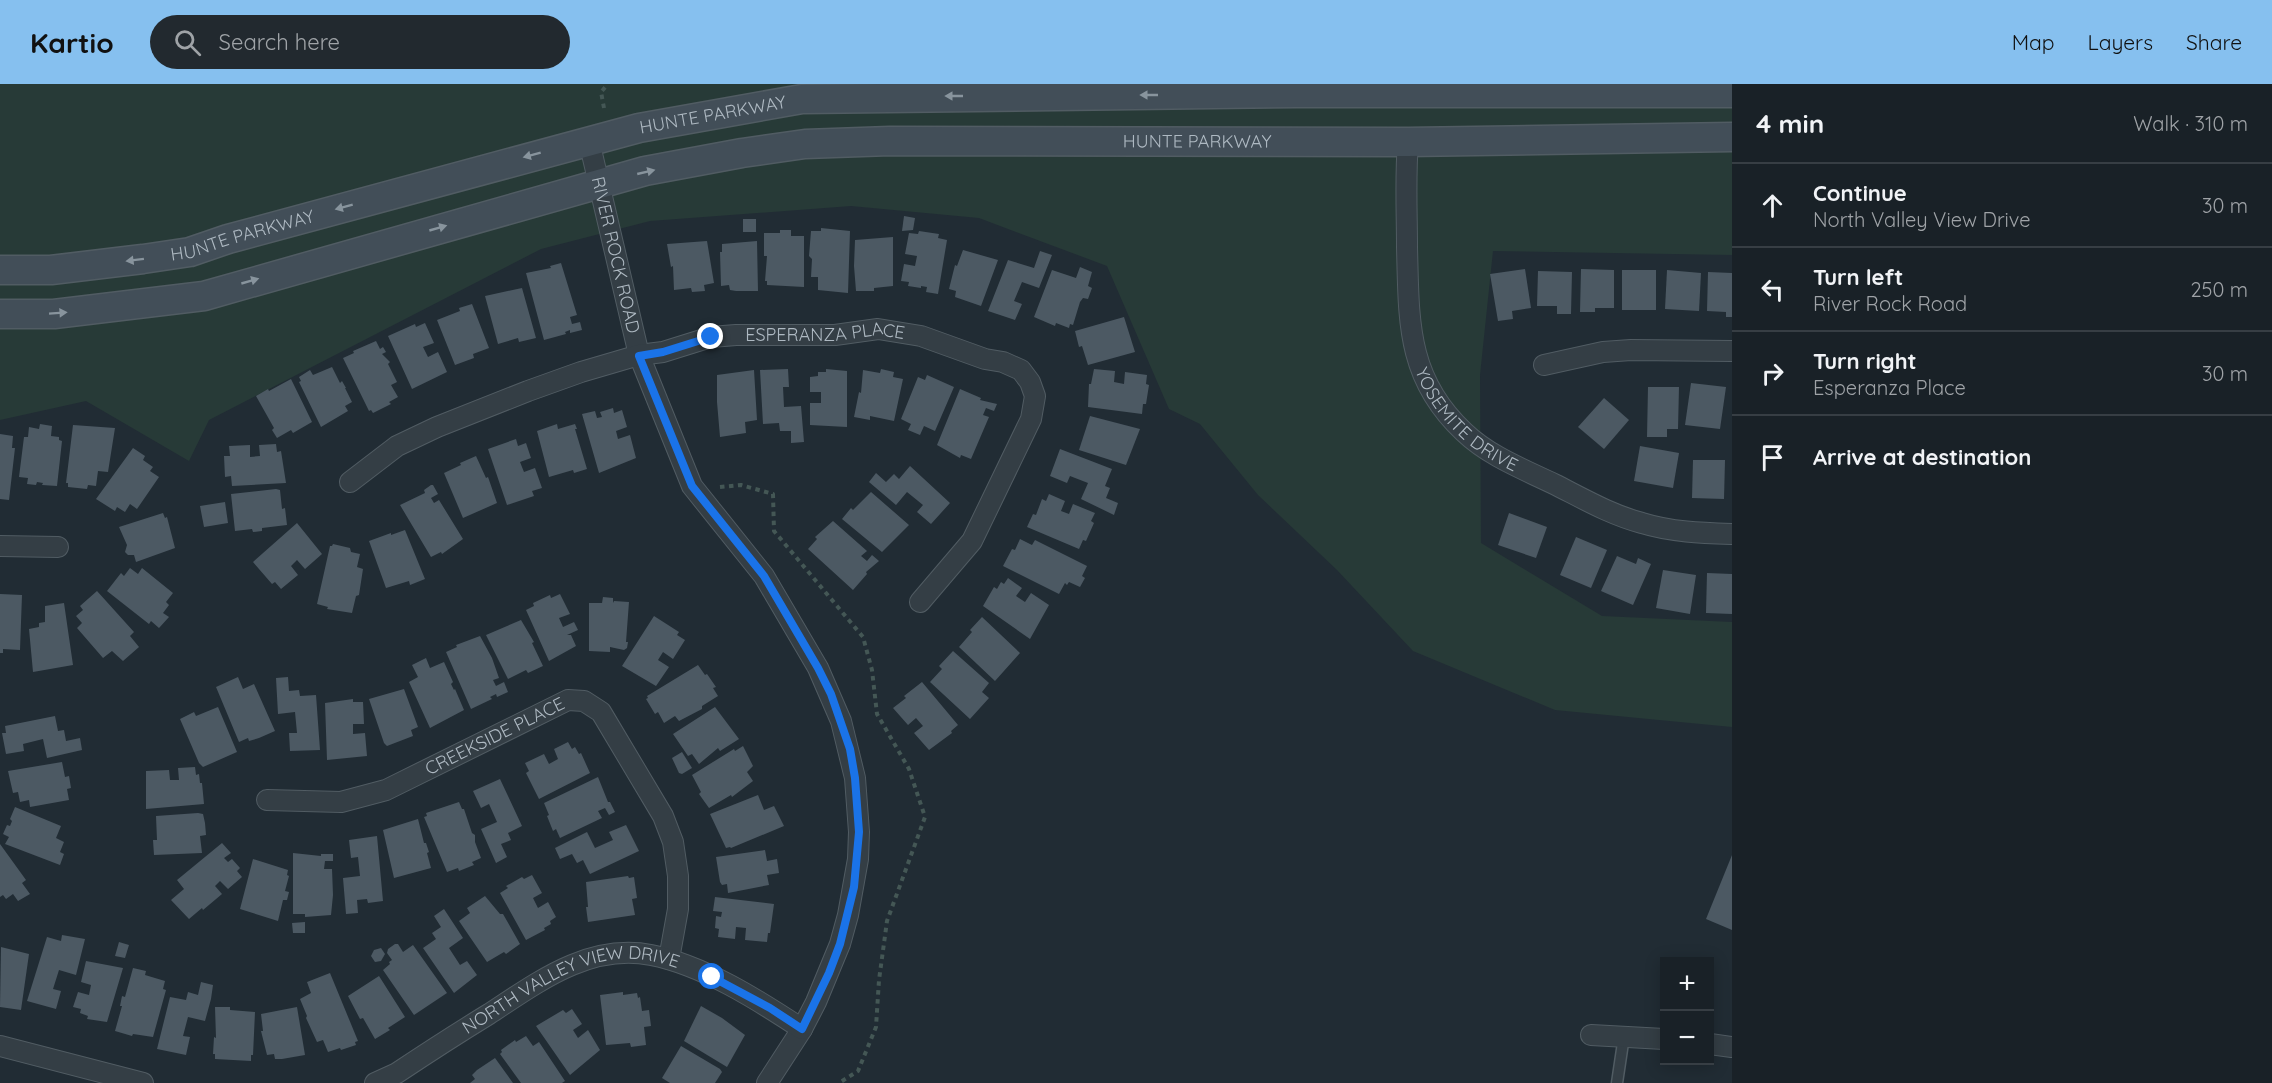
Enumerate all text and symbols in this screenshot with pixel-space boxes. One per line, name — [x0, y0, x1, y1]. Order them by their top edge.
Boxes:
search box — [150, 15, 570, 69]
text: Kartio — [30, 25, 114, 60]
icon: search — [171, 26, 204, 59]
text: Search here — [219, 28, 340, 56]
text: Map — [2012, 29, 2055, 55]
text: Layers — [2088, 29, 2153, 55]
text: Share — [2186, 29, 2242, 55]
street label: HUNTE PARKWAY — [637, 90, 788, 139]
one-way arrow — [1139, 90, 1158, 100]
one-way arrow — [944, 91, 963, 101]
text: 4 min — [1756, 107, 1824, 140]
text: Walk · 310 m — [2133, 111, 2248, 136]
street label: HUNTE PARKWAY — [1123, 129, 1272, 153]
one-way arrow — [523, 151, 541, 161]
one-way arrow — [637, 166, 655, 176]
street label: RIVER ROCK ROAD — [587, 174, 646, 336]
text: Continue — [1813, 179, 1907, 207]
icon: ahead — [1756, 189, 1789, 222]
text: 30 m — [2202, 193, 2248, 218]
one-way arrow — [335, 203, 353, 212]
street label: HUNTE PARKWAY — [169, 204, 317, 266]
text: North Valley View Drive — [1813, 207, 2031, 232]
one-way arrow — [429, 223, 447, 233]
one-way arrow — [126, 255, 145, 264]
text: Turn left — [1813, 263, 1903, 291]
icon: left — [1756, 273, 1789, 306]
one-way arrow — [241, 276, 259, 285]
text: 250 m — [2190, 277, 2248, 302]
text: River Rock Road — [1813, 291, 1967, 316]
one-way arrow — [49, 308, 68, 318]
street label: ESPERANZA PLACE — [745, 316, 907, 346]
route end — [697, 323, 723, 349]
text: Turn right — [1813, 347, 1917, 375]
icon: right — [1756, 357, 1789, 390]
text: 30 m — [2202, 361, 2248, 386]
street label: YOSEMITE DRIVE — [1410, 364, 1522, 476]
text: Esperanza Place — [1813, 375, 1966, 400]
icon: arrive — [1756, 441, 1789, 474]
text: Arrive at destination — [1813, 443, 2031, 471]
street label: CREEKSIDE PLACE — [421, 692, 568, 780]
street label: NORTH VALLEY VIEW DRIVE — [458, 941, 683, 1039]
map controls — [1660, 957, 1714, 1065]
button: + — [1660, 957, 1714, 1011]
route start — [698, 963, 724, 989]
button: − — [1660, 1011, 1714, 1065]

